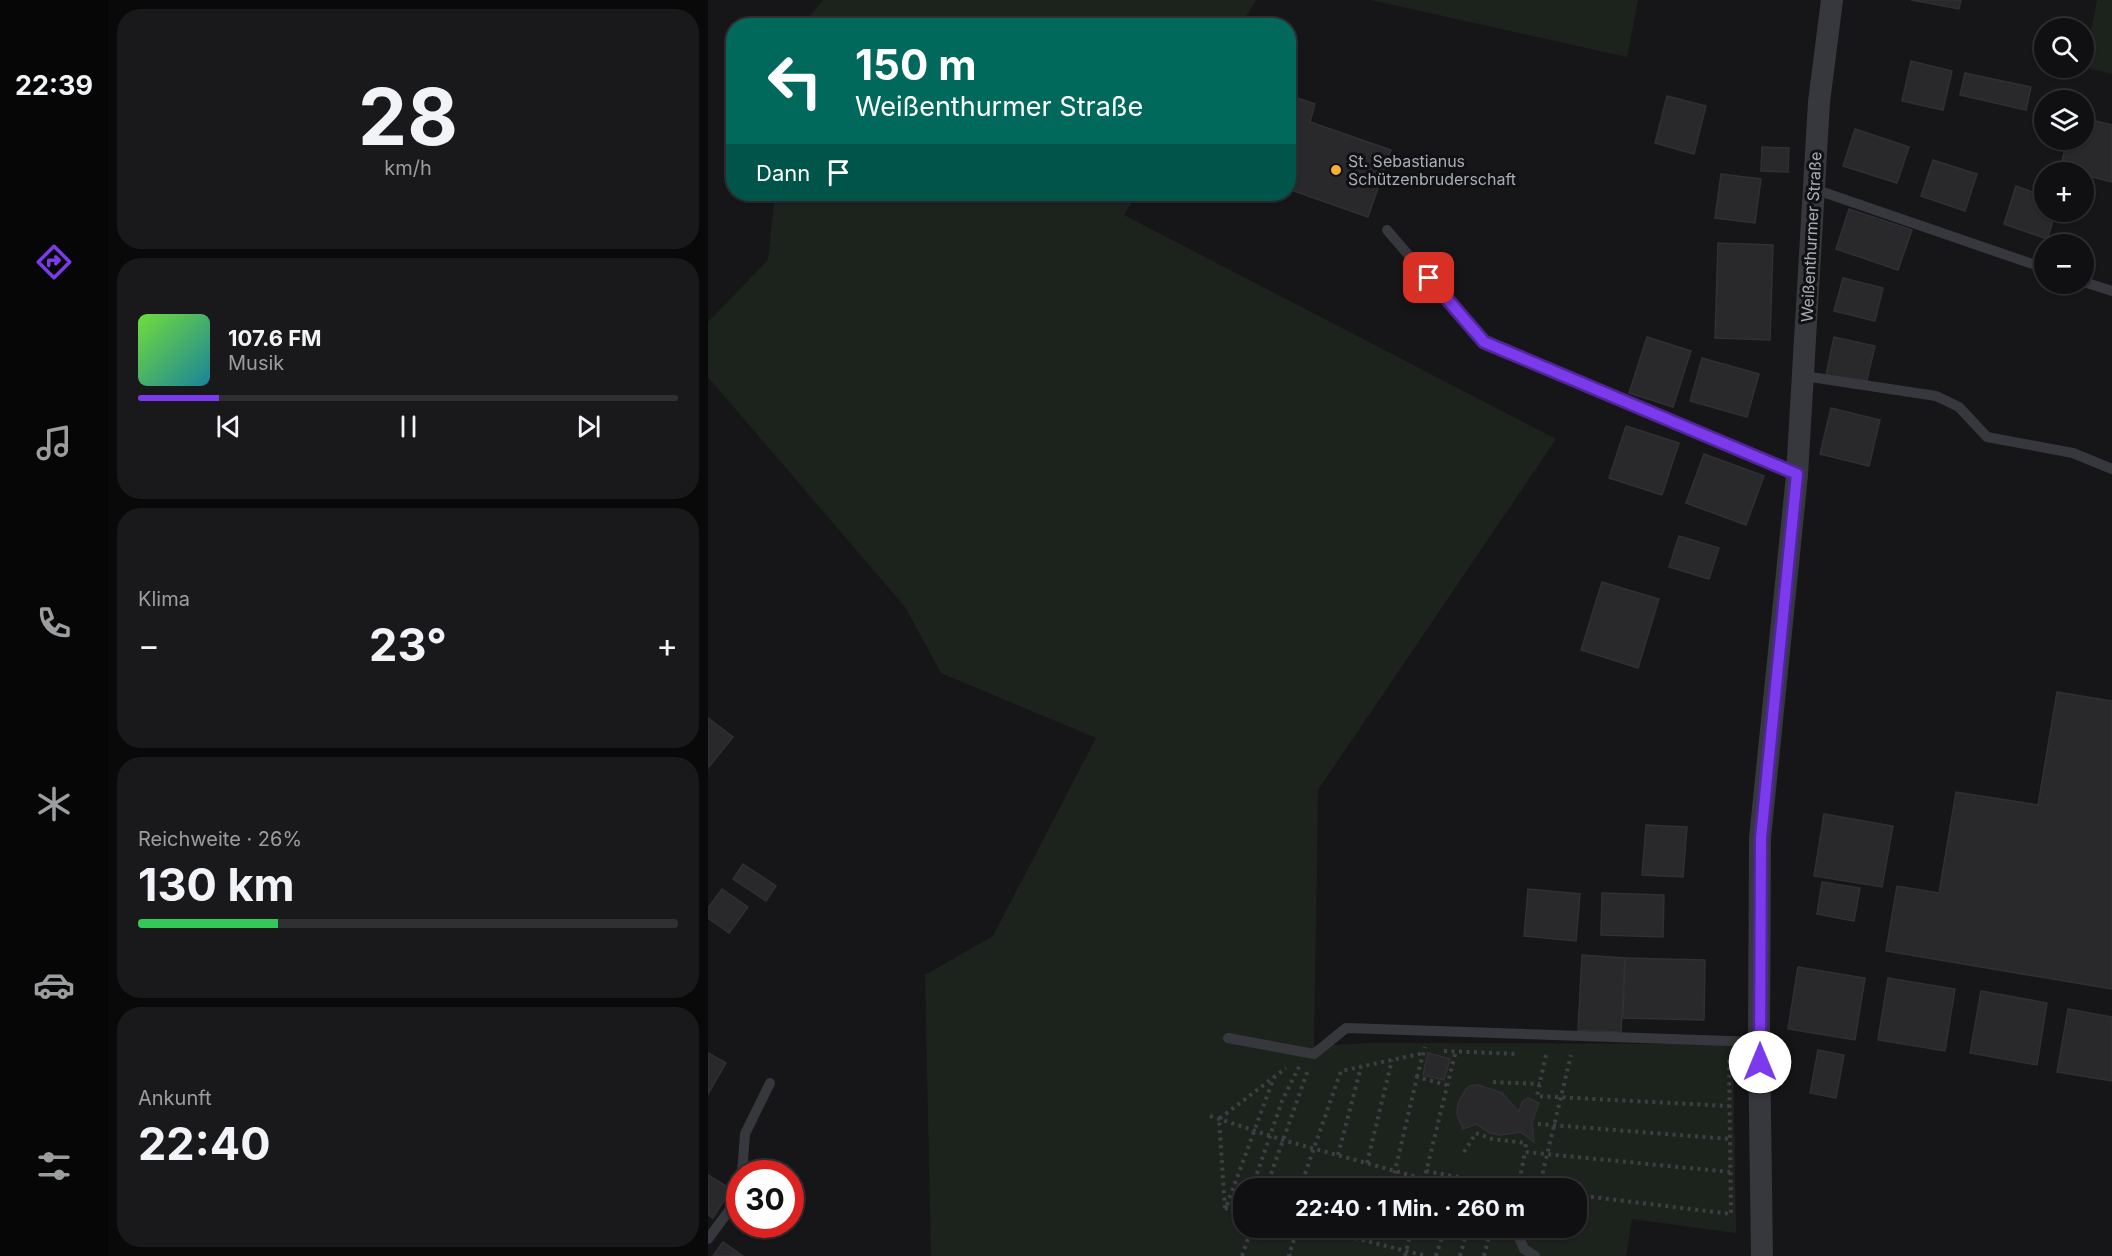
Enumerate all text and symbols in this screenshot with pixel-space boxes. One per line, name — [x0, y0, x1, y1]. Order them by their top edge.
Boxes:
map controls — [2034, 18, 2094, 294]
button: search — [2034, 18, 2094, 78]
text: 150 m — [855, 39, 977, 90]
icon: left — [756, 42, 834, 120]
text: 22:39 — [15, 69, 93, 102]
text: 28 — [358, 69, 458, 164]
text: Weißenthurmer Straße — [855, 90, 1143, 123]
button: layers — [2034, 90, 2094, 150]
place label: St. Sebastianus Schützenbruderschaft — [1348, 151, 1516, 189]
street label: Weißenthurmer Straße — [1797, 151, 1825, 323]
text: km/h — [384, 156, 432, 180]
icon: arrive — [822, 156, 855, 189]
text: Dann — [756, 160, 810, 186]
button: + — [2034, 162, 2094, 222]
marker: St. Sebastianus Schützenbruderschaft — [1329, 163, 1343, 177]
button: − — [2034, 234, 2094, 294]
icon: directions — [33, 241, 75, 283]
pin — [1403, 252, 1454, 303]
icon: arrive — [1412, 261, 1445, 294]
text: 107.6 FM — [228, 325, 322, 351]
text: Musik — [228, 351, 284, 375]
icon: previous — [212, 410, 245, 443]
icon: pause — [392, 410, 425, 443]
icon: next — [572, 410, 605, 443]
icon: music — [33, 422, 75, 464]
text: Klima — [138, 587, 190, 611]
icon: phone — [33, 602, 75, 644]
text: 23° — [369, 617, 447, 672]
text: − — [138, 625, 160, 665]
text: + — [656, 625, 678, 665]
icon: climate — [33, 783, 75, 825]
text: Reichweite · 26% — [138, 827, 302, 851]
text: 130 km — [138, 857, 295, 912]
icon: car — [33, 964, 75, 1006]
position arrow — [1728, 1030, 1792, 1094]
text: Ankunft — [138, 1086, 212, 1110]
text: 22:40 — [138, 1116, 271, 1171]
icon: filters — [33, 1145, 75, 1187]
speed limit sign: 30 — [726, 1160, 804, 1238]
text: 22:40 · 1 Min. · 260 m — [1295, 1195, 1525, 1221]

